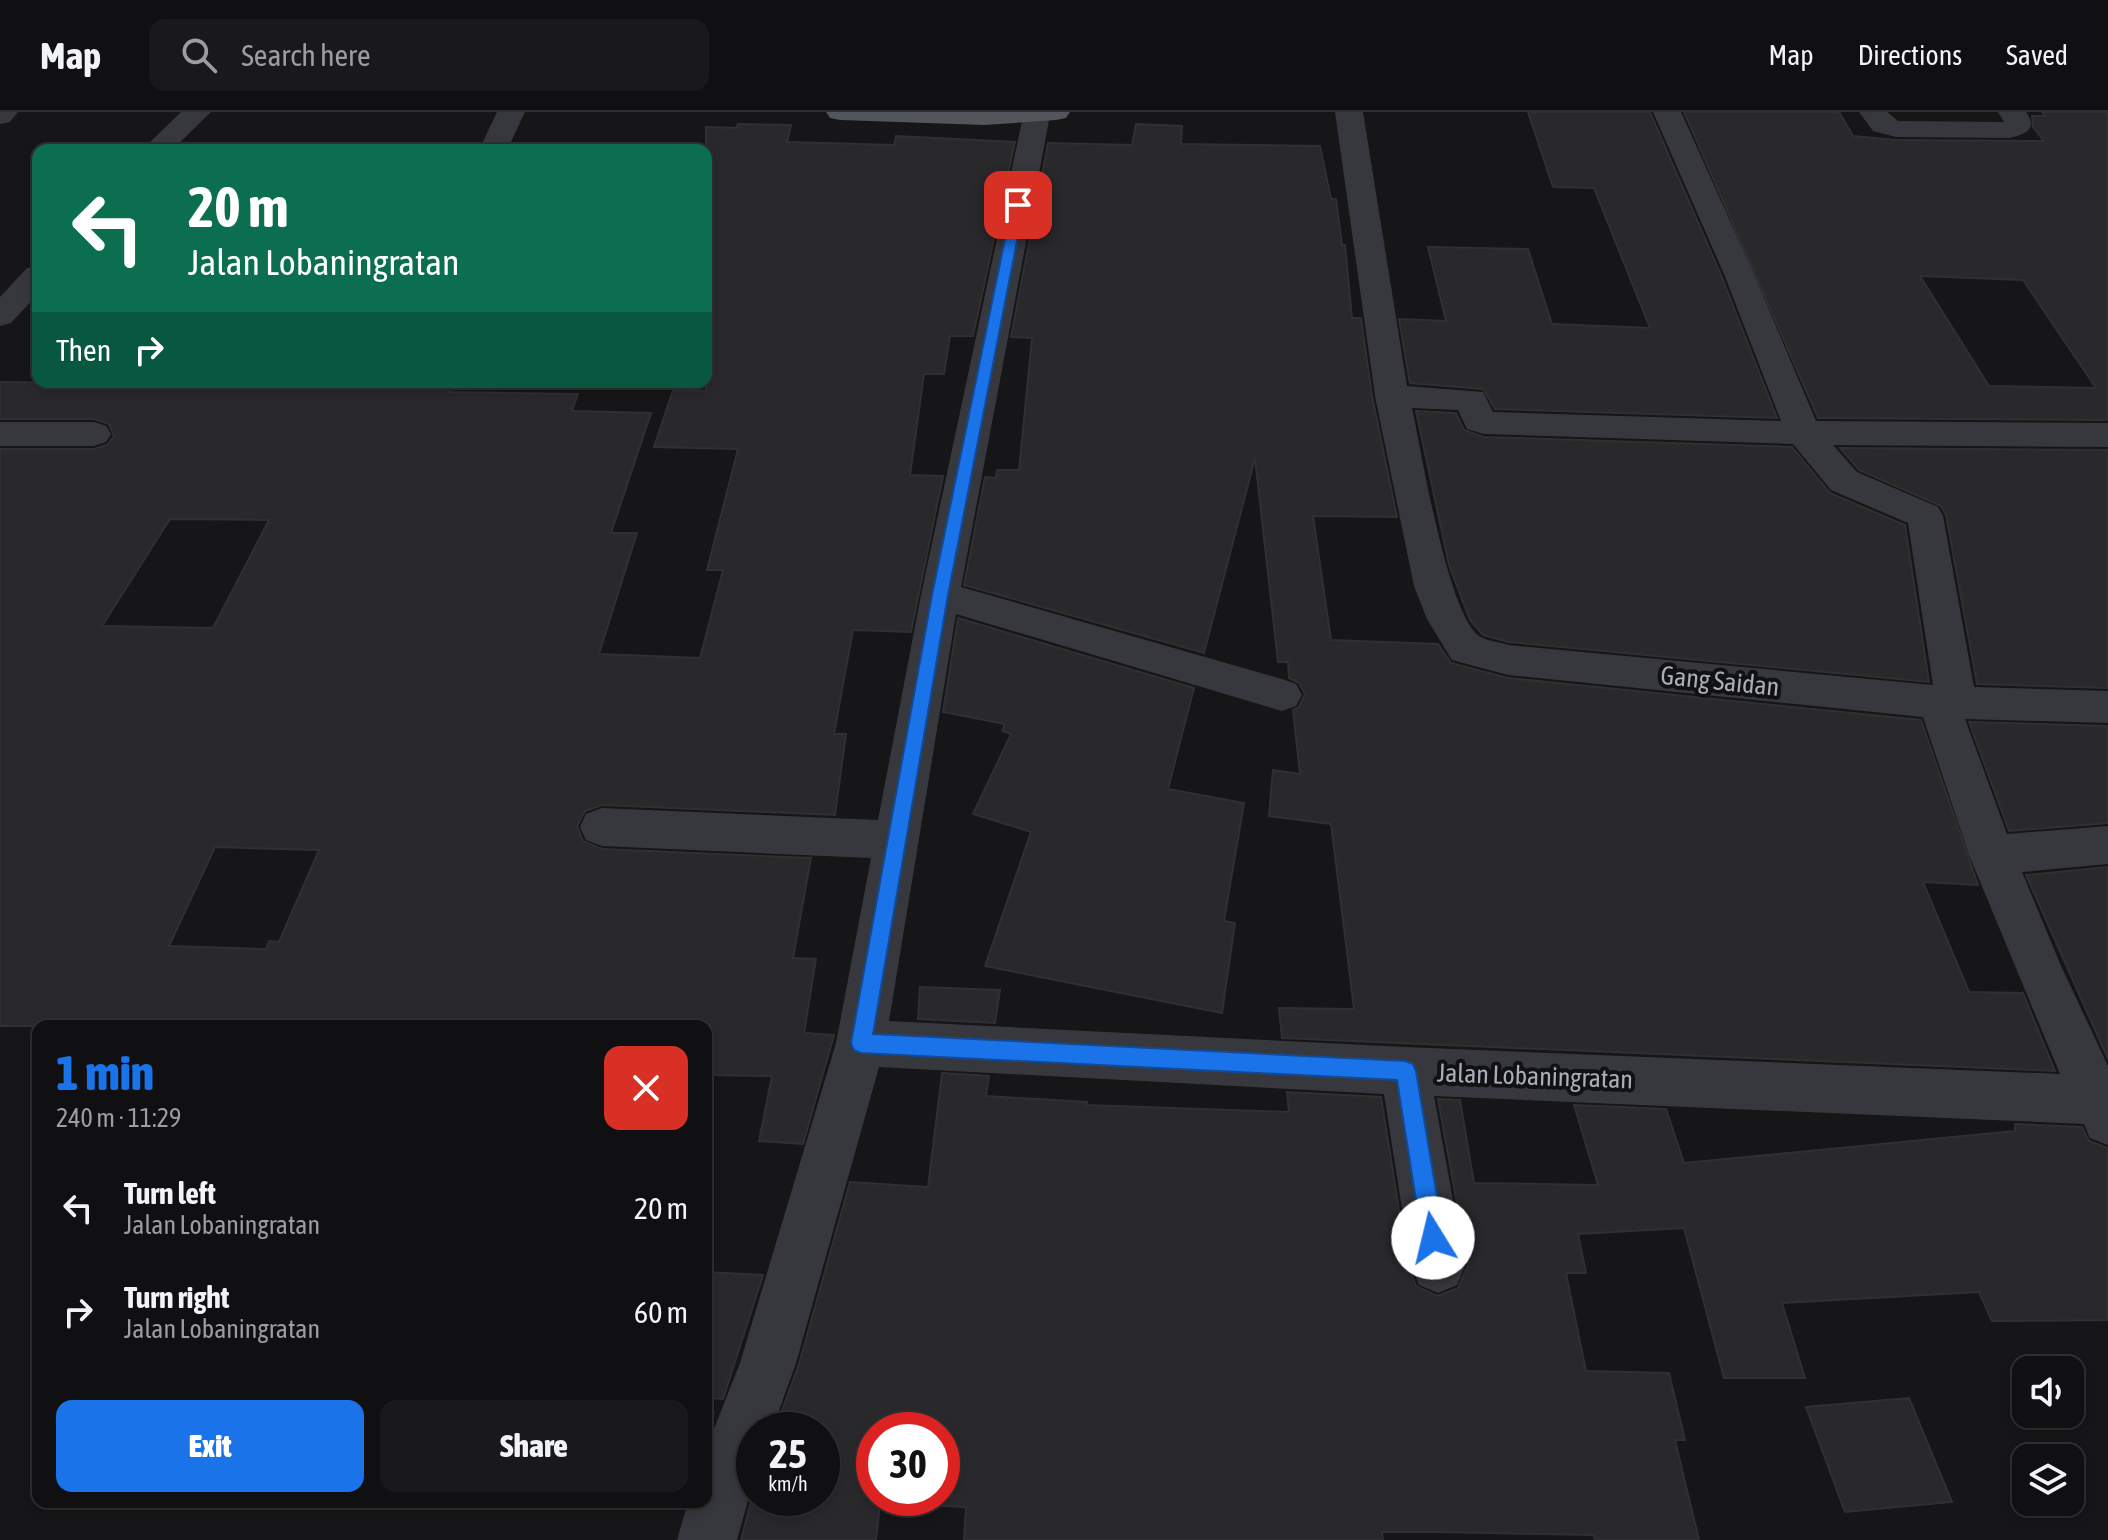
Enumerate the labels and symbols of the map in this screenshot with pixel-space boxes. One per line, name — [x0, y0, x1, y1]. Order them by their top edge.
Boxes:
pin — [984, 171, 1052, 239]
street label: Gang Saidan — [1659, 660, 1781, 702]
street label: Jalan Lobaningratan — [1436, 1058, 1634, 1094]
position arrow — [1391, 1196, 1475, 1280]
speed limit sign: 30 — [856, 1412, 960, 1516]

